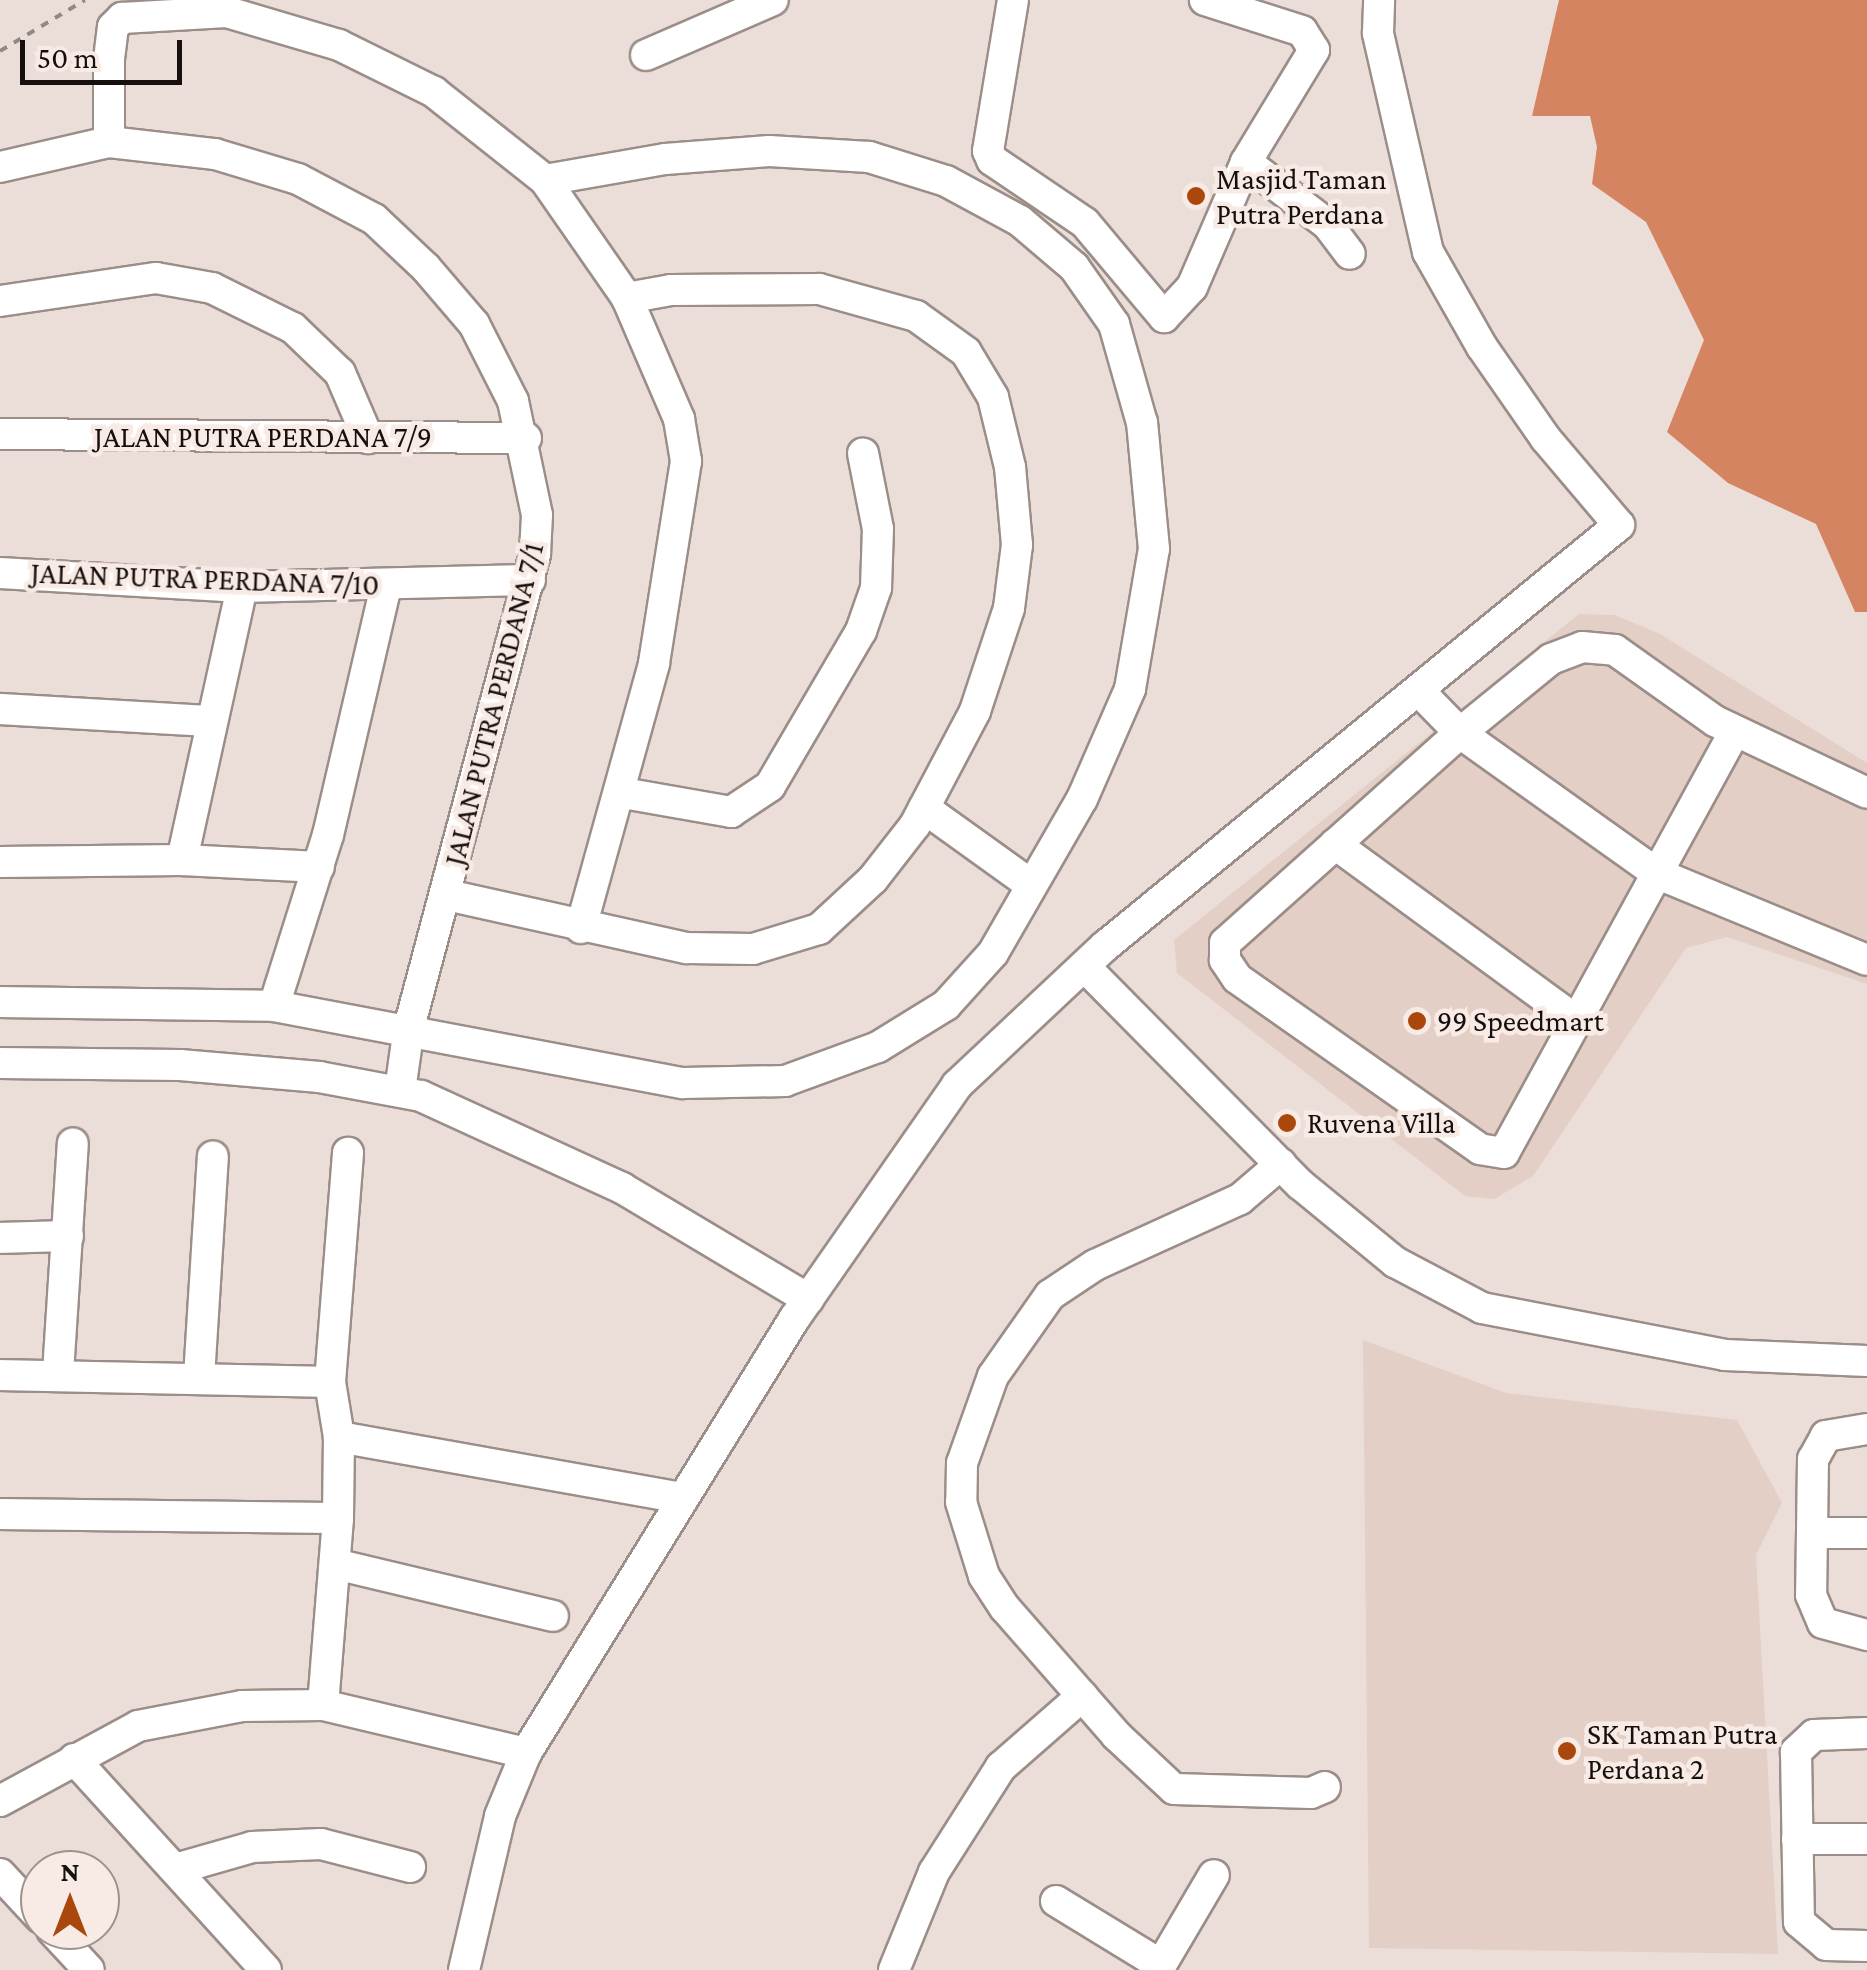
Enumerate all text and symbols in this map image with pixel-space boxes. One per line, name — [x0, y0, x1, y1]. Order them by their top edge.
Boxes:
scale bar — [25, 20, 188, 82]
text: 50 m — [37, 41, 98, 74]
place label: Masjid Taman Putra Perdana — [1216, 161, 1387, 232]
marker: Masjid Taman Putra Perdana — [1185, 185, 1207, 207]
street label: JALAN PUTRA PERDANA 7/9 — [94, 419, 432, 455]
street label: JALAN PUTRA PERDANA 7/1 — [436, 539, 552, 869]
street label: JALAN PUTRA PERDANA 7/10 — [30, 555, 380, 603]
place label: 99 Speedmart — [1437, 1003, 1604, 1039]
marker: 99 Speedmart — [1406, 1010, 1428, 1032]
place label: Ruvena Villa — [1307, 1105, 1456, 1141]
marker: Ruvena Villa — [1276, 1112, 1298, 1134]
place label: SK Taman Putra Perdana 2 — [1587, 1716, 1778, 1786]
marker: SK Taman Putra Perdana 2 — [1556, 1740, 1578, 1762]
north arrow — [20, 1850, 120, 1950]
text: N — [60, 1856, 80, 1887]

